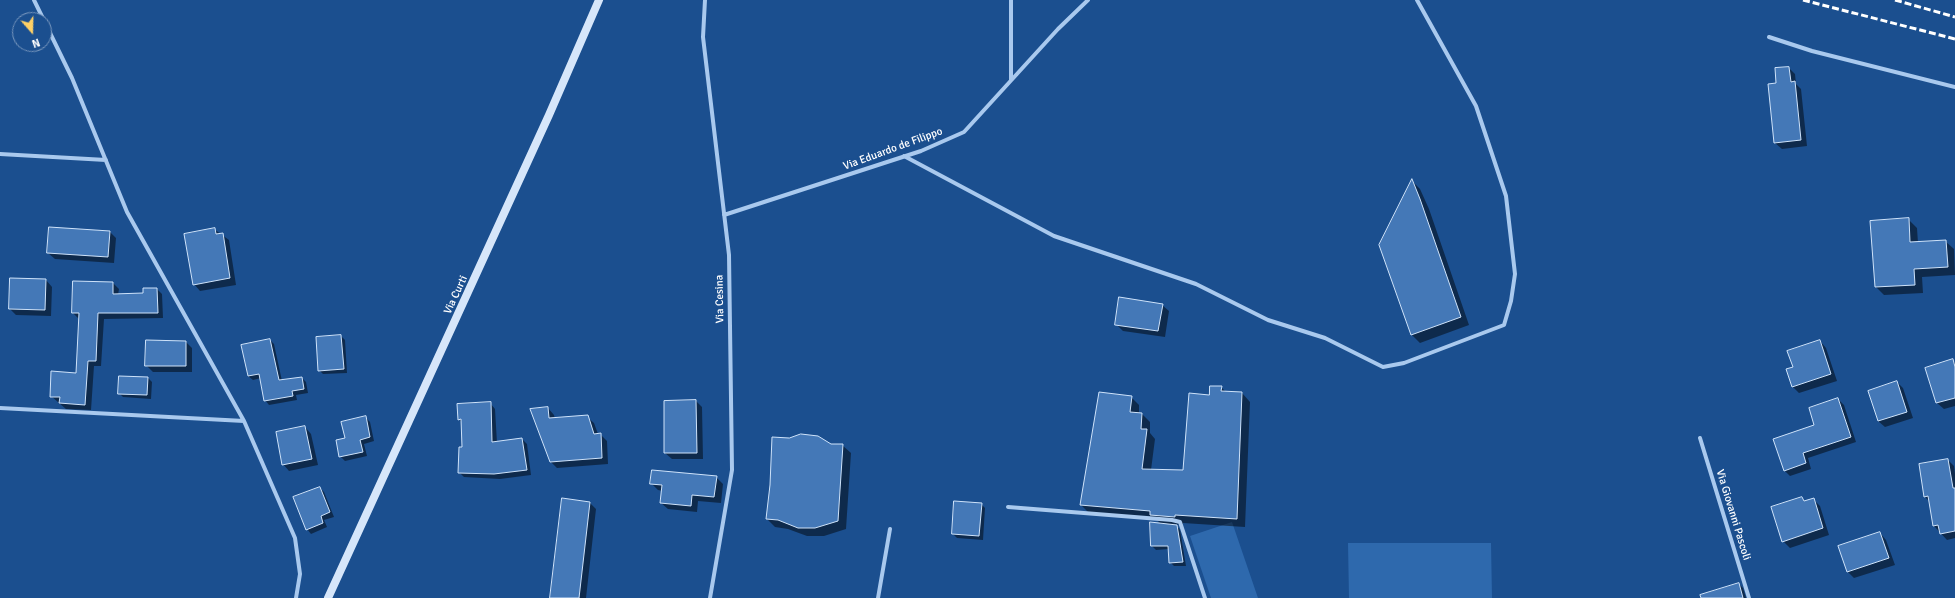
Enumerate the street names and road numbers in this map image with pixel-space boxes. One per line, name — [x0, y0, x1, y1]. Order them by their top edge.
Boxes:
street label: Via Eduardo de Filippo — [842, 125, 944, 173]
street label: Via Curti — [441, 274, 471, 316]
street label: Via Cesina — [713, 275, 727, 323]
street label: Via Giovanni Pascoli — [1713, 468, 1753, 562]

